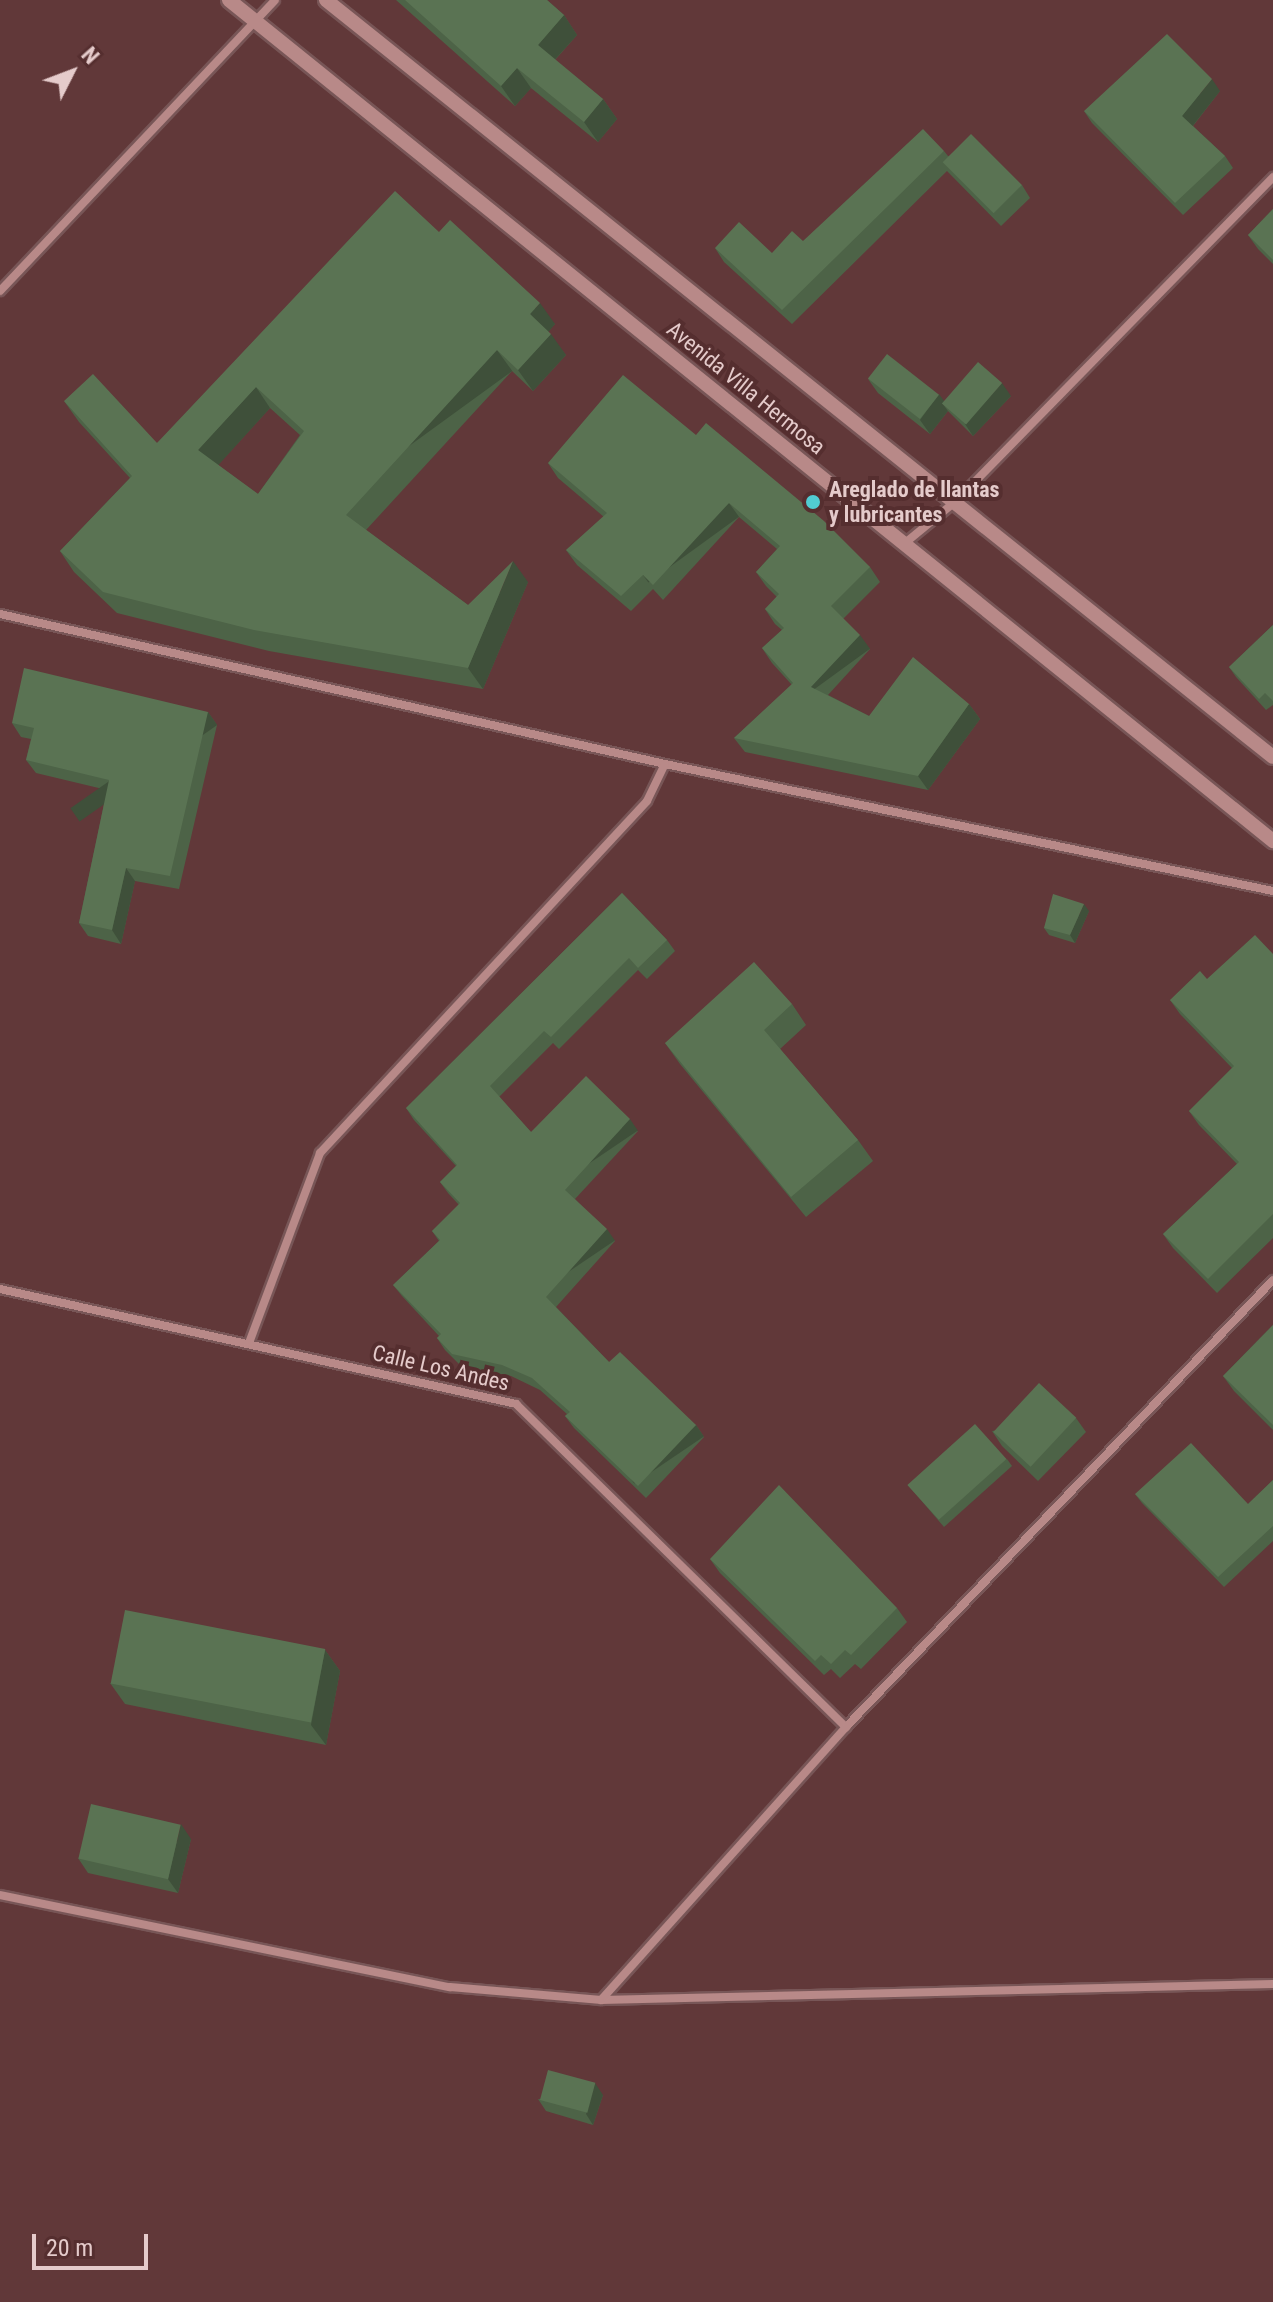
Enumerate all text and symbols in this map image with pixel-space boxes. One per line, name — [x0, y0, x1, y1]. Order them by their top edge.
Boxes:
north arrow — [32, 32, 112, 112]
text: N — [76, 42, 104, 69]
street label: Avenida Villa Hermosa — [662, 316, 830, 460]
place label: Areglado de llantas y lubricantes — [829, 476, 1000, 528]
marker: Areglado de llantas y lubricantes — [804, 493, 822, 511]
street label: Calle Los Andes — [370, 1339, 512, 1397]
scale bar — [36, 2218, 152, 2268]
text: 20 m — [46, 2234, 93, 2262]

